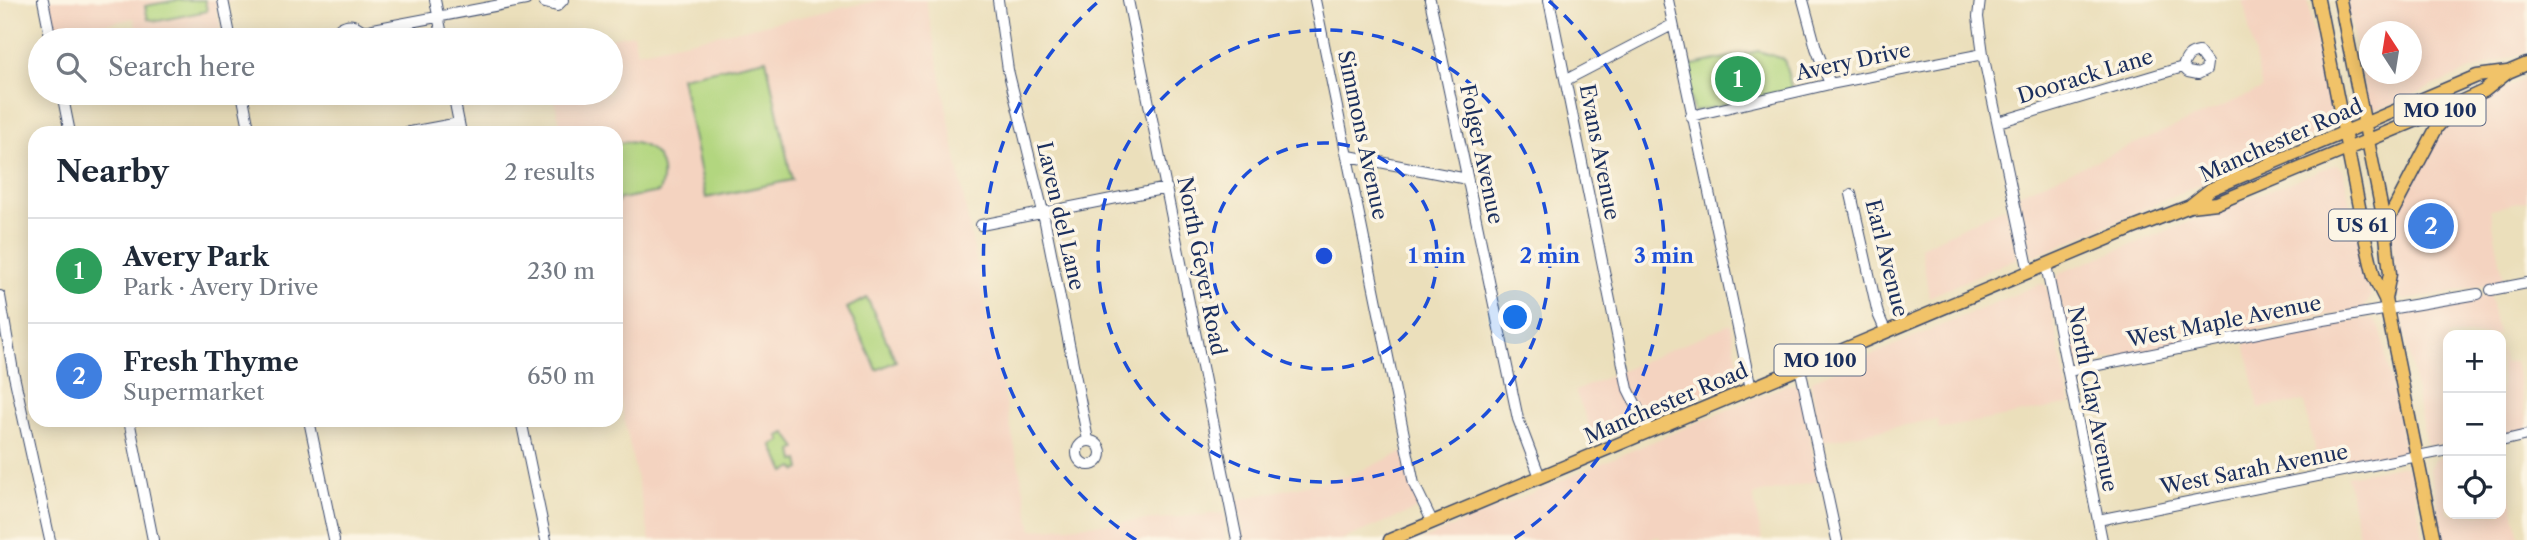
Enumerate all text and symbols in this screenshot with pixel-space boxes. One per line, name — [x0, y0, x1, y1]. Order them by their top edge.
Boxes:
north arrow — [2359, 21, 2422, 84]
search box — [28, 28, 623, 105]
street label: Avery Drive — [1792, 37, 1913, 86]
street label: Doorack Lane — [2014, 43, 2156, 109]
icon: search — [52, 48, 90, 86]
street label: Simmons Avenue — [1333, 48, 1393, 222]
text: Search here — [108, 51, 255, 83]
pin: 1 — [1715, 53, 1761, 105]
street label: Folger Avenue — [1455, 82, 1509, 226]
street label: Evans Avenue — [1575, 82, 1625, 222]
street label: Manchester Road — [2196, 93, 2366, 187]
road number: MO 100 — [2394, 94, 2486, 125]
street label: Laven del Lane — [1032, 139, 1090, 293]
text: Nearby — [56, 153, 169, 190]
text: 2 results — [504, 158, 595, 186]
street label: North Geyer Road — [1172, 174, 1232, 358]
street label: Earl Avenue — [1860, 197, 1914, 319]
pin: 2 — [2408, 200, 2454, 252]
road number: US 61 — [2329, 210, 2395, 241]
text: Avery Park — [123, 241, 269, 273]
text: 1 min — [1408, 243, 1466, 268]
text: 2 min — [1520, 243, 1581, 268]
text: 3 min — [1634, 243, 1695, 268]
centre of rings — [1312, 244, 1336, 268]
text: 1 — [74, 257, 84, 285]
text: 230 m — [527, 257, 595, 285]
text: Park · Avery Drive — [123, 273, 318, 301]
street label: West Maple Avenue — [2124, 290, 2323, 352]
your location — [1498, 300, 1532, 334]
street label: North Clay Avenue — [2063, 304, 2123, 494]
map controls — [2443, 330, 2506, 519]
button: + — [2443, 330, 2506, 393]
road number: MO 100 — [1774, 344, 1866, 376]
text: Fresh Thyme — [123, 346, 299, 378]
street label: Manchester Road — [1580, 357, 1752, 449]
text: 2 — [72, 362, 86, 390]
text: 650 m — [527, 362, 595, 390]
text: Supermarket — [123, 378, 264, 406]
button: − — [2443, 393, 2506, 456]
street label: West Sarah Avenue — [2157, 439, 2350, 500]
button: locate — [2443, 456, 2506, 519]

